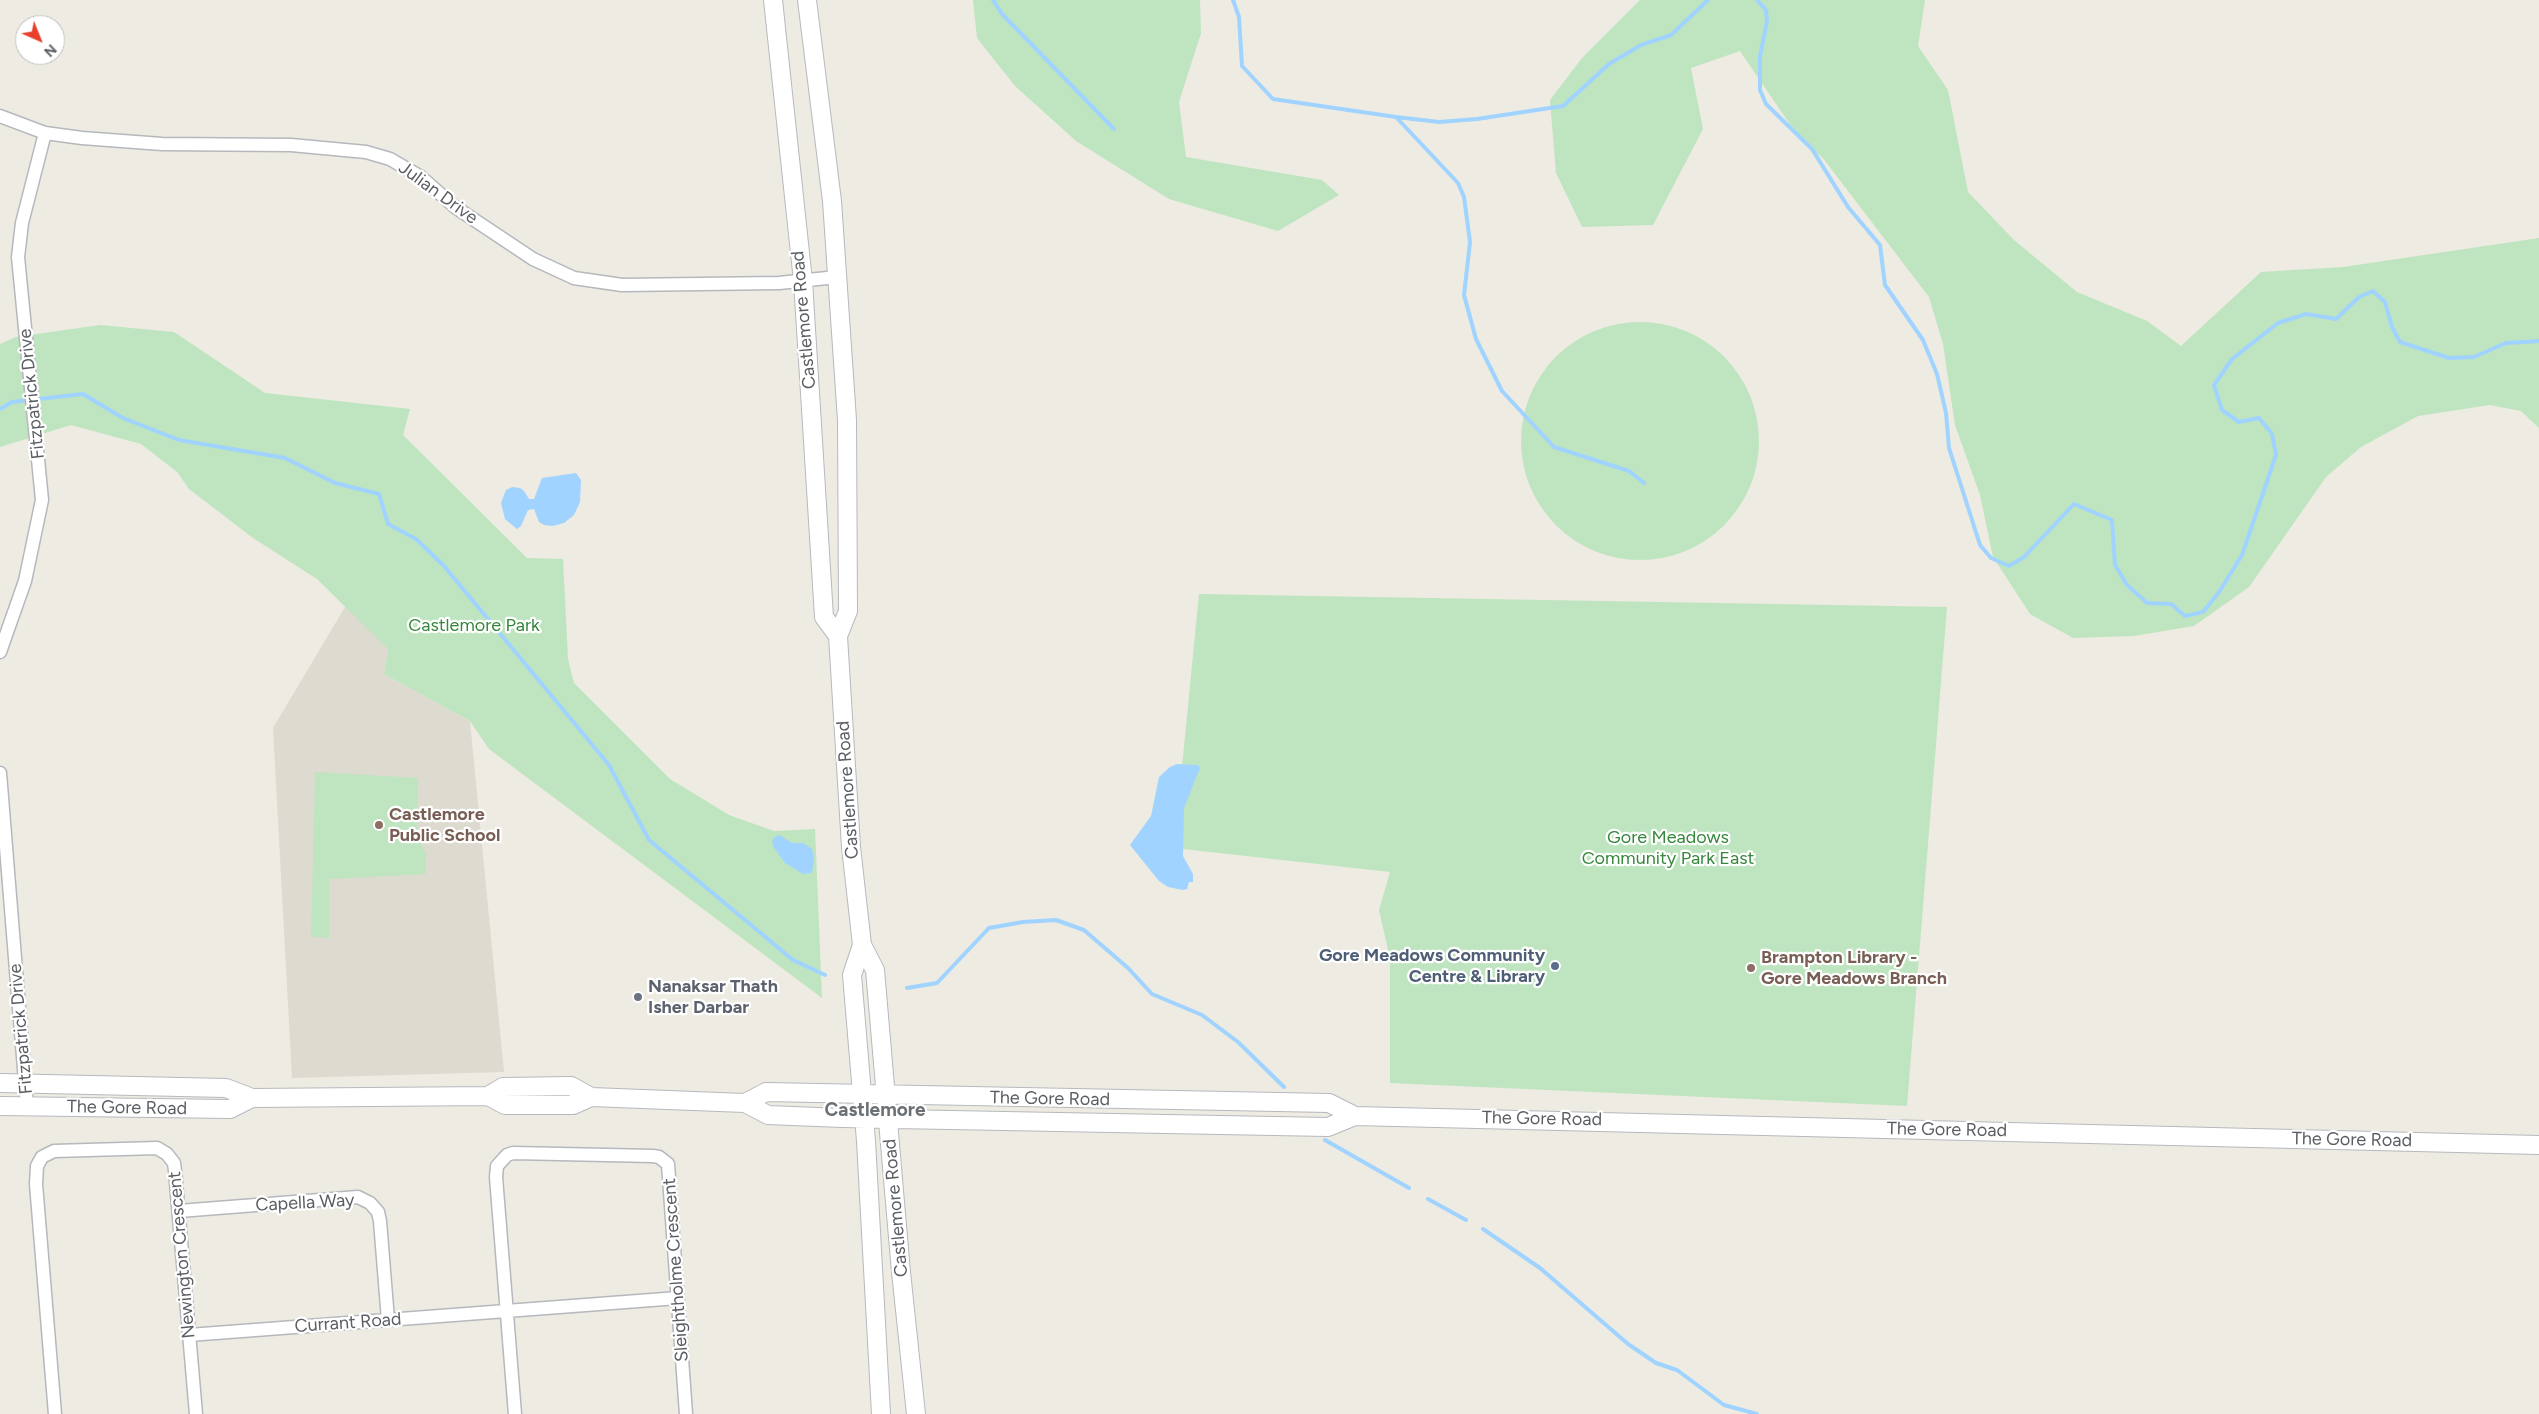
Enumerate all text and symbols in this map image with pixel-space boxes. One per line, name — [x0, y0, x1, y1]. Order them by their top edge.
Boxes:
north arrow — [15, 15, 65, 65]
text: N — [40, 41, 60, 60]
street label: Julian Drive — [394, 157, 482, 229]
street label: Castlemore Road — [787, 250, 821, 390]
street label: Fitzpatrick Drive — [14, 328, 50, 460]
park label: Castlemore Park — [408, 615, 540, 637]
street label: Castlemore Road — [832, 720, 864, 860]
place label: Castlemore Public School — [389, 804, 500, 846]
marker: Castlemore Public School — [373, 819, 385, 831]
park label: Gore Meadows Community Park East — [1582, 827, 1754, 870]
place label: Gore Meadows Community Centre & Library — [1319, 945, 1545, 988]
place label: Brampton Library - Gore Meadows Branch — [1761, 947, 1947, 990]
marker: Gore Meadows Community Centre & Library — [1549, 960, 1561, 972]
marker: Brampton Library - Gore Meadows Branch — [1745, 962, 1757, 974]
street label: Fitzpatrick Drive — [5, 963, 37, 1095]
place label: Nanaksar Thath Isher Darbar — [648, 976, 778, 1019]
marker: Nanaksar Thath Isher Darbar — [632, 991, 644, 1003]
street label: The Gore Road — [990, 1087, 1110, 1111]
street label: The Gore Road — [67, 1096, 187, 1120]
district label: Castlemore — [825, 1099, 925, 1121]
street label: The Gore Road — [1482, 1107, 1602, 1131]
street label: The Gore Road — [1887, 1118, 2007, 1142]
street label: The Gore Road — [2292, 1128, 2412, 1152]
street label: Castlemore Road — [879, 1138, 913, 1278]
street label: Newington Crescent — [164, 1170, 200, 1340]
street label: Sleightholme Crescent — [659, 1177, 693, 1363]
street label: Capella Way — [255, 1190, 355, 1216]
street label: Currant Road — [294, 1308, 402, 1338]

